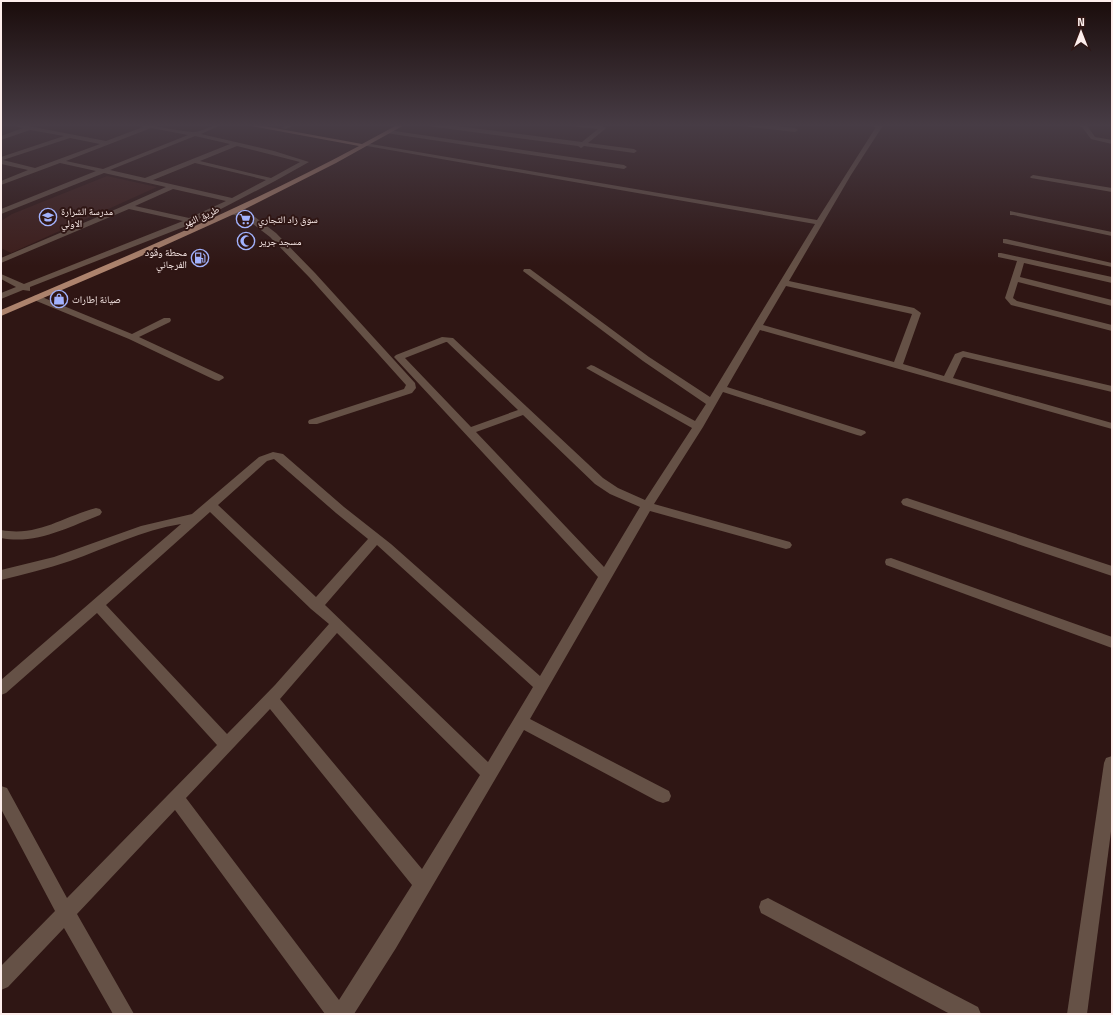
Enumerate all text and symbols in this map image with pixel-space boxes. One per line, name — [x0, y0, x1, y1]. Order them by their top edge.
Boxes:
north arrow — [1061, 12, 1101, 52]
text: N — [1077, 14, 1085, 30]
street label: طريق النهر — [180, 202, 222, 231]
place label: مدرسة الشرارة الاولي — [61, 204, 113, 232]
school or university icon: مدرسة الشرارة الاولي — [38, 207, 58, 227]
supermarket icon: سوق زاد التجاري — [235, 209, 255, 229]
place label: سوق زاد التجاري — [258, 212, 318, 228]
mosque icon: مسجد جرير — [236, 231, 256, 251]
place label: مسجد جرير — [258, 234, 302, 249]
place label: محطة وقود الفرجاني — [145, 245, 187, 273]
fuel station icon: محطة وقود الفرجاني — [190, 248, 210, 268]
shop icon: صيانة إطارات — [49, 289, 69, 309]
place label: صيانة إطارات — [72, 292, 121, 307]

